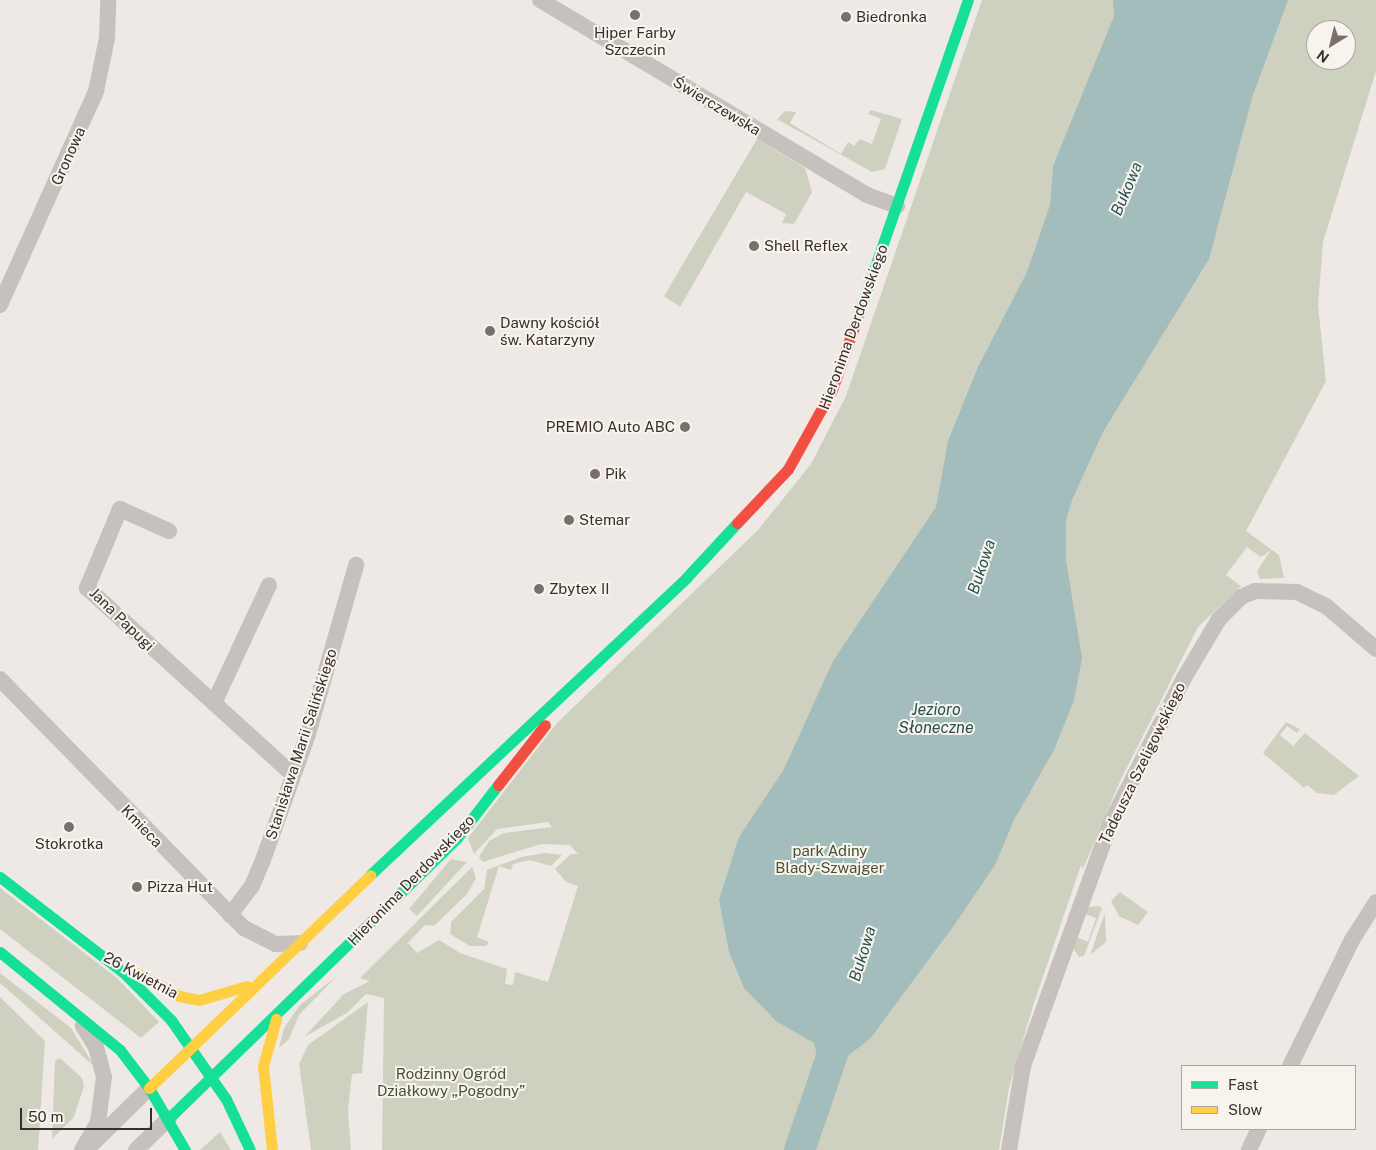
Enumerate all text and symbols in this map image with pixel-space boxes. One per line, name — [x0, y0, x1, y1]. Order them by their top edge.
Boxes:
place label: Biedronka — [856, 8, 927, 26]
marker: Hiper Farby Szczecin — [629, 9, 641, 21]
marker: Biedronka — [840, 11, 852, 23]
north arrow — [1306, 20, 1356, 70]
place label: Hiper Farby Szczecin — [594, 23, 676, 58]
text: N — [1314, 47, 1332, 66]
street label: Świerczewska — [670, 73, 764, 139]
street label: Gronowa — [47, 124, 89, 188]
water label: Bukowa — [1107, 159, 1147, 219]
place label: Shell Reflex — [764, 237, 848, 255]
marker: Shell Reflex — [748, 240, 760, 252]
street label: Hieronima Derdowskiego — [815, 242, 891, 412]
place label: Dawny kościół św. Katarzyny — [500, 313, 600, 348]
marker: Dawny kościół św. Katarzyny — [484, 325, 496, 337]
place label: PREMIO Auto ABC — [546, 418, 675, 436]
marker: PREMIO Auto ABC — [679, 421, 691, 433]
place label: Pik — [605, 465, 627, 483]
marker: Pik — [589, 468, 601, 480]
place label: Stemar — [579, 511, 630, 529]
marker: Stemar — [563, 514, 575, 526]
water label: Bukowa — [964, 537, 1000, 597]
place label: Zbytex II — [549, 580, 609, 598]
marker: Zbytex II — [533, 583, 545, 595]
street label: Jana Papugi — [86, 584, 158, 654]
street label: Stanisława Marii Salińskiego — [262, 646, 340, 842]
street label: Tadeusza Szeligowskiego — [1095, 679, 1189, 847]
water label: Jezioro Słoneczne — [898, 700, 974, 738]
street label: Kmieca — [118, 801, 166, 851]
street label: Hieronima Derdowskiego — [344, 811, 478, 949]
marker: Stokrotka — [63, 821, 75, 833]
place label: Stokrotka — [35, 835, 103, 853]
park label: park Adiny Blady-Szwajger — [775, 841, 885, 876]
place label: Pizza Hut — [147, 878, 213, 896]
marker: Pizza Hut — [131, 881, 143, 893]
water label: Bukowa — [846, 924, 880, 984]
street label: 26 Kwietnia — [101, 948, 181, 1002]
park label: Rodzinny Ogród Działkowy „Pogodny” — [377, 1064, 525, 1099]
legend — [1181, 1065, 1356, 1130]
text: Fast — [1228, 1076, 1258, 1093]
scale bar — [22, 1098, 155, 1130]
text: Slow — [1228, 1101, 1262, 1118]
text: 50 m — [28, 1108, 63, 1125]

